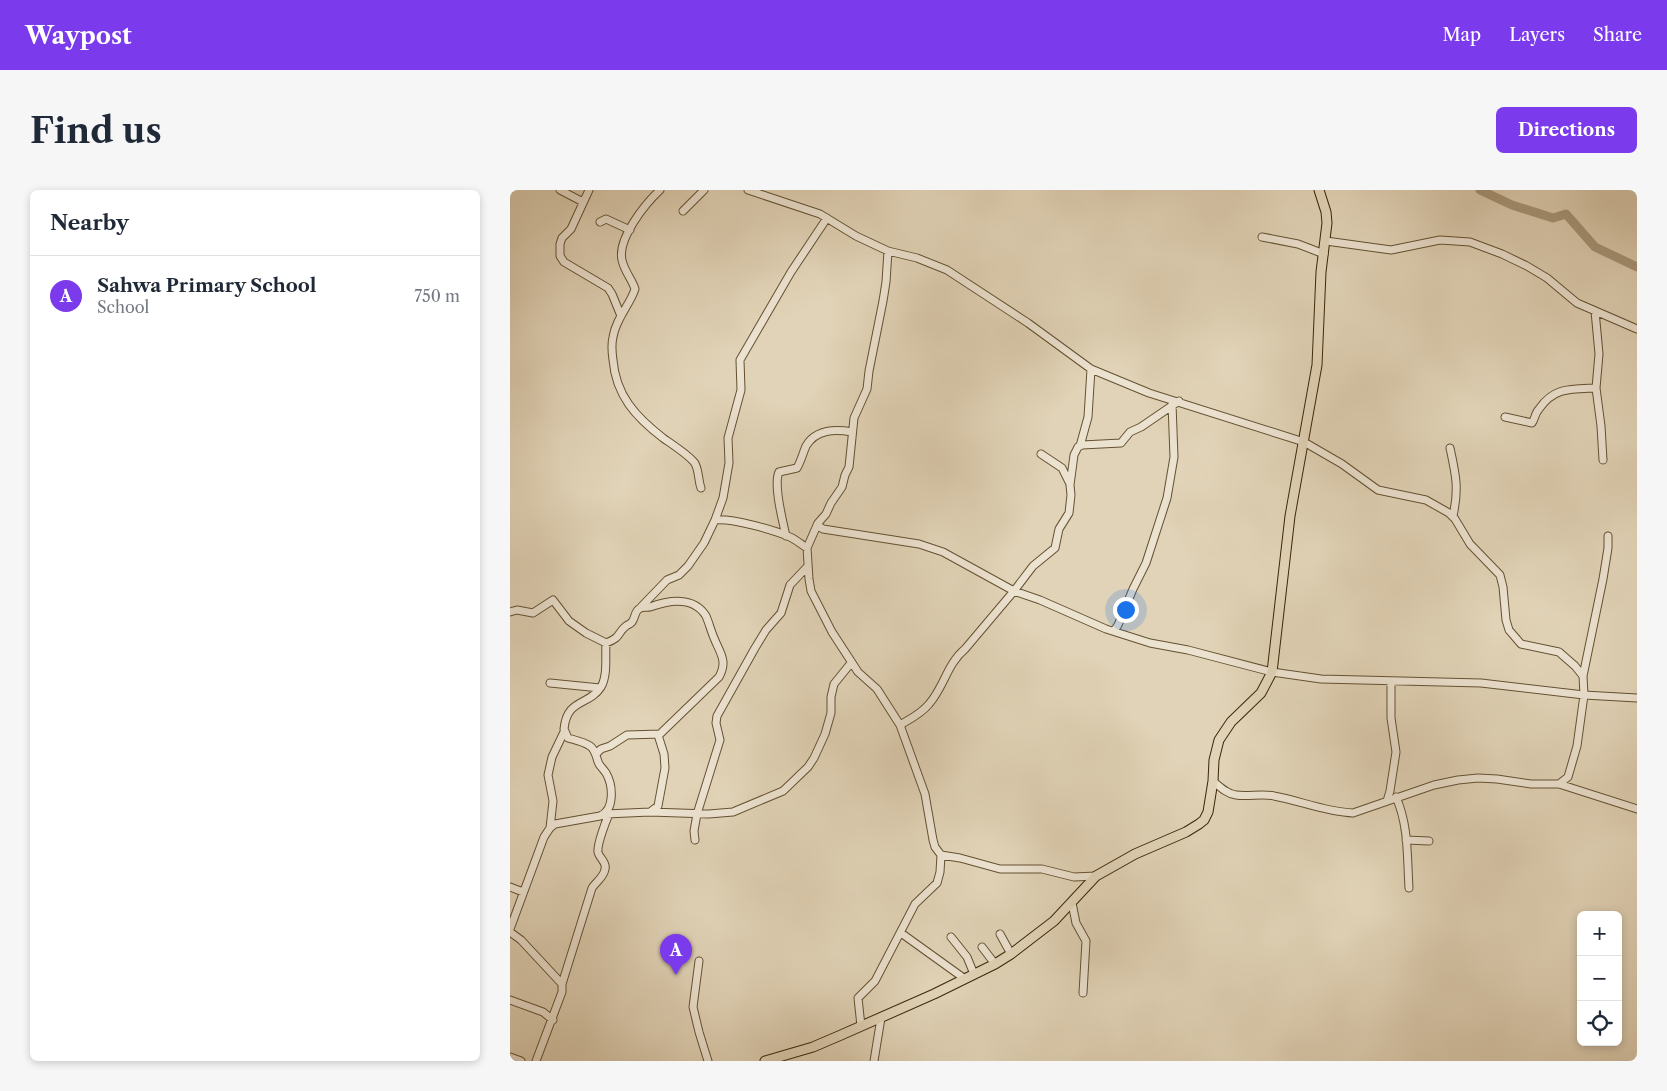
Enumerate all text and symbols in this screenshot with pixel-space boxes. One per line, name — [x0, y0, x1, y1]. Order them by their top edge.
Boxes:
text: Waypost — [25, 21, 132, 50]
text: Map — [1443, 24, 1481, 46]
text: Layers — [1509, 24, 1565, 46]
text: Share — [1593, 24, 1642, 46]
button: Directions — [1496, 107, 1637, 153]
text: Find us — [30, 109, 162, 152]
text: Nearby — [50, 210, 129, 235]
text: Sahwa Primary School — [97, 274, 317, 297]
text: A — [60, 286, 72, 306]
text: 750 m — [414, 286, 460, 306]
text: School — [97, 297, 149, 317]
your location — [1113, 597, 1139, 623]
map controls — [1577, 911, 1622, 1046]
button: + — [1577, 911, 1622, 956]
pin: A — [660, 934, 692, 975]
button: − — [1577, 956, 1622, 1001]
button: locate — [1577, 1001, 1622, 1046]

